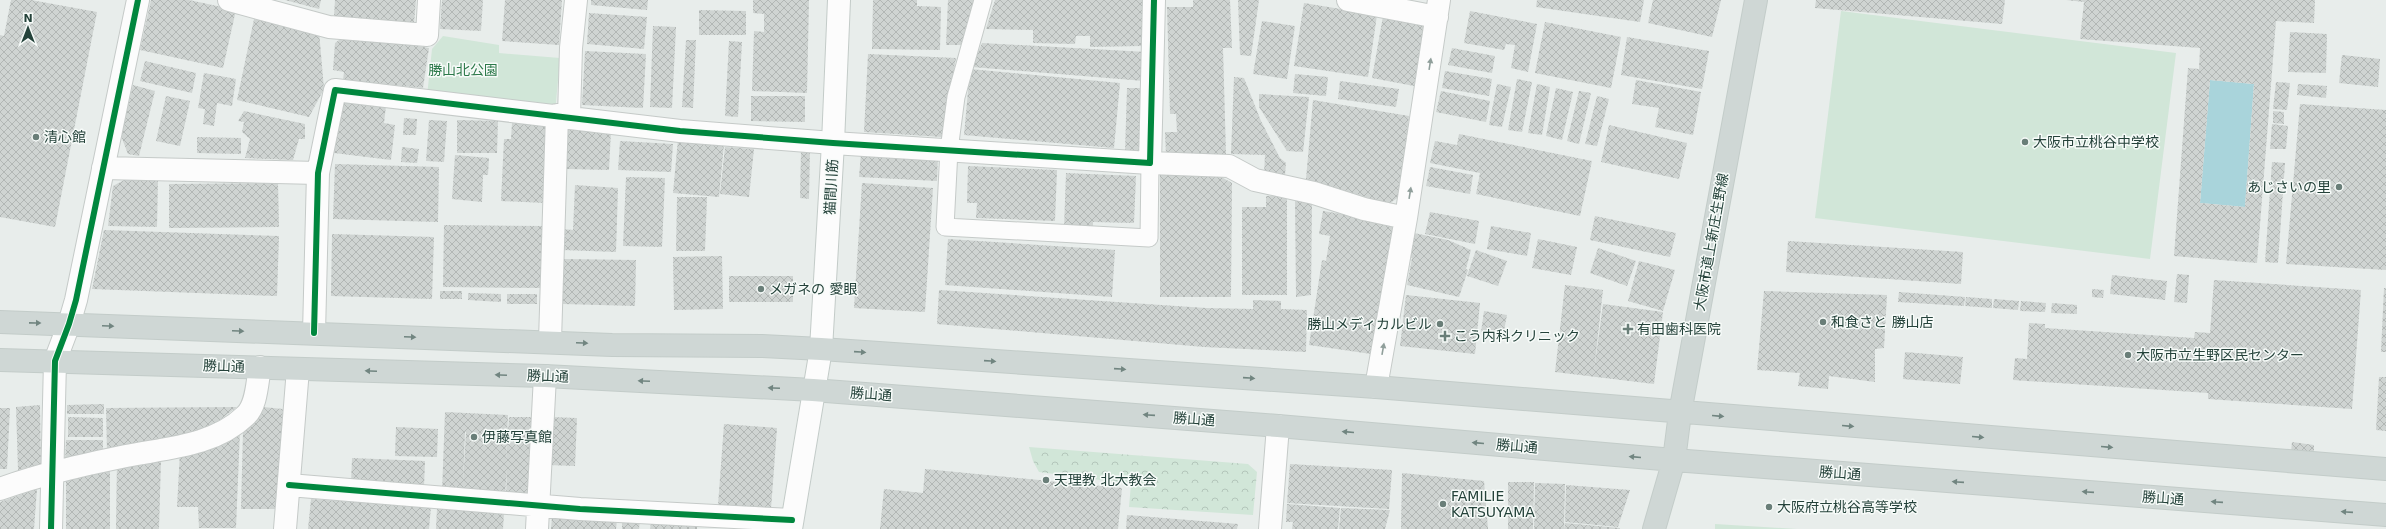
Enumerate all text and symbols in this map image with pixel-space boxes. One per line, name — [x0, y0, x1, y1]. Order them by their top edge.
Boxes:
north arrow — [8, 8, 48, 48]
text: N — [23, 12, 33, 25]
one-way arrow — [1427, 58, 1433, 70]
park label: 勝山北公園 — [428, 62, 498, 78]
place label: 清心館 — [44, 129, 86, 145]
marker: 清心館 — [31, 132, 41, 142]
place label: 大阪市立桃谷中学校 — [2033, 134, 2159, 150]
marker: 大阪市立桃谷中学校 — [2020, 137, 2030, 147]
street label: 猫間川筋 — [822, 159, 840, 215]
street label: 大阪市道上新庄生野線 — [1691, 172, 1731, 312]
place label: あじさいの里 — [2247, 179, 2331, 195]
marker: あじさいの里 — [2334, 182, 2344, 192]
one-way arrow — [1407, 187, 1413, 199]
place label: メガネの 愛眼 — [769, 281, 857, 297]
marker: メガネの 愛眼 — [756, 284, 766, 294]
place label: 和食さと 勝山店 — [1831, 314, 1933, 330]
place label: 勝山メディカルビル — [1307, 316, 1432, 332]
marker: 和食さと 勝山店 — [1818, 317, 1828, 327]
marker: 勝山メディカルビル — [1435, 319, 1445, 329]
one-way arrow — [29, 320, 42, 326]
place label: 有田歯科医院 — [1637, 321, 1721, 337]
one-way arrow — [102, 323, 114, 330]
marker: 有田歯科医院 — [1622, 323, 1634, 335]
one-way arrow — [232, 328, 245, 334]
place label: こう内科クリニック — [1454, 328, 1580, 344]
marker: こう内科クリニック — [1439, 330, 1451, 342]
one-way arrow — [404, 333, 416, 340]
one-way arrow — [576, 340, 589, 346]
one-way arrow — [1380, 342, 1386, 355]
place label: 大阪市立生野区民センター — [2136, 347, 2304, 363]
one-way arrow — [854, 348, 866, 355]
marker: 大阪市立生野区民センター — [2123, 350, 2133, 360]
street label: 勝山通 — [203, 357, 245, 375]
one-way arrow — [984, 357, 996, 364]
one-way arrow — [1114, 366, 1126, 373]
street label: 勝山通 — [527, 367, 569, 385]
one-way arrow — [364, 368, 377, 374]
one-way arrow — [495, 371, 507, 378]
one-way arrow — [1243, 375, 1255, 382]
one-way arrow — [637, 378, 650, 384]
one-way arrow — [768, 384, 780, 391]
street label: 勝山通 — [849, 385, 893, 403]
street label: 勝山通 — [1172, 410, 1216, 428]
one-way arrow — [1143, 412, 1155, 419]
one-way arrow — [1712, 412, 1725, 419]
one-way arrow — [1842, 423, 1854, 430]
one-way arrow — [1342, 428, 1354, 435]
place label: 伊藤写真館 — [482, 429, 552, 445]
marker: 伊藤写真館 — [469, 432, 479, 442]
one-way arrow — [1972, 433, 1984, 440]
street label: 勝山通 — [1495, 436, 1539, 456]
one-way arrow — [1472, 440, 1484, 446]
one-way arrow — [2101, 444, 2113, 451]
one-way arrow — [1629, 453, 1641, 460]
street label: 勝山通 — [1818, 464, 1862, 482]
place label: 天理教 北大教会 — [1054, 472, 1156, 488]
marker: 天理教 北大教会 — [1041, 475, 1051, 485]
one-way arrow — [1952, 479, 1964, 486]
place label: FAMILIE KATSUYAMA — [1451, 488, 1535, 520]
one-way arrow — [2082, 489, 2094, 495]
street label: 勝山通 — [2141, 489, 2185, 507]
one-way arrow — [2211, 498, 2224, 505]
marker: FAMILIE KATSUYAMA — [1438, 499, 1448, 509]
place label: 大阪府立桃谷高等学校 — [1777, 499, 1917, 515]
marker: 大阪府立桃谷高等学校 — [1764, 502, 1774, 512]
one-way arrow — [2341, 508, 2353, 515]

